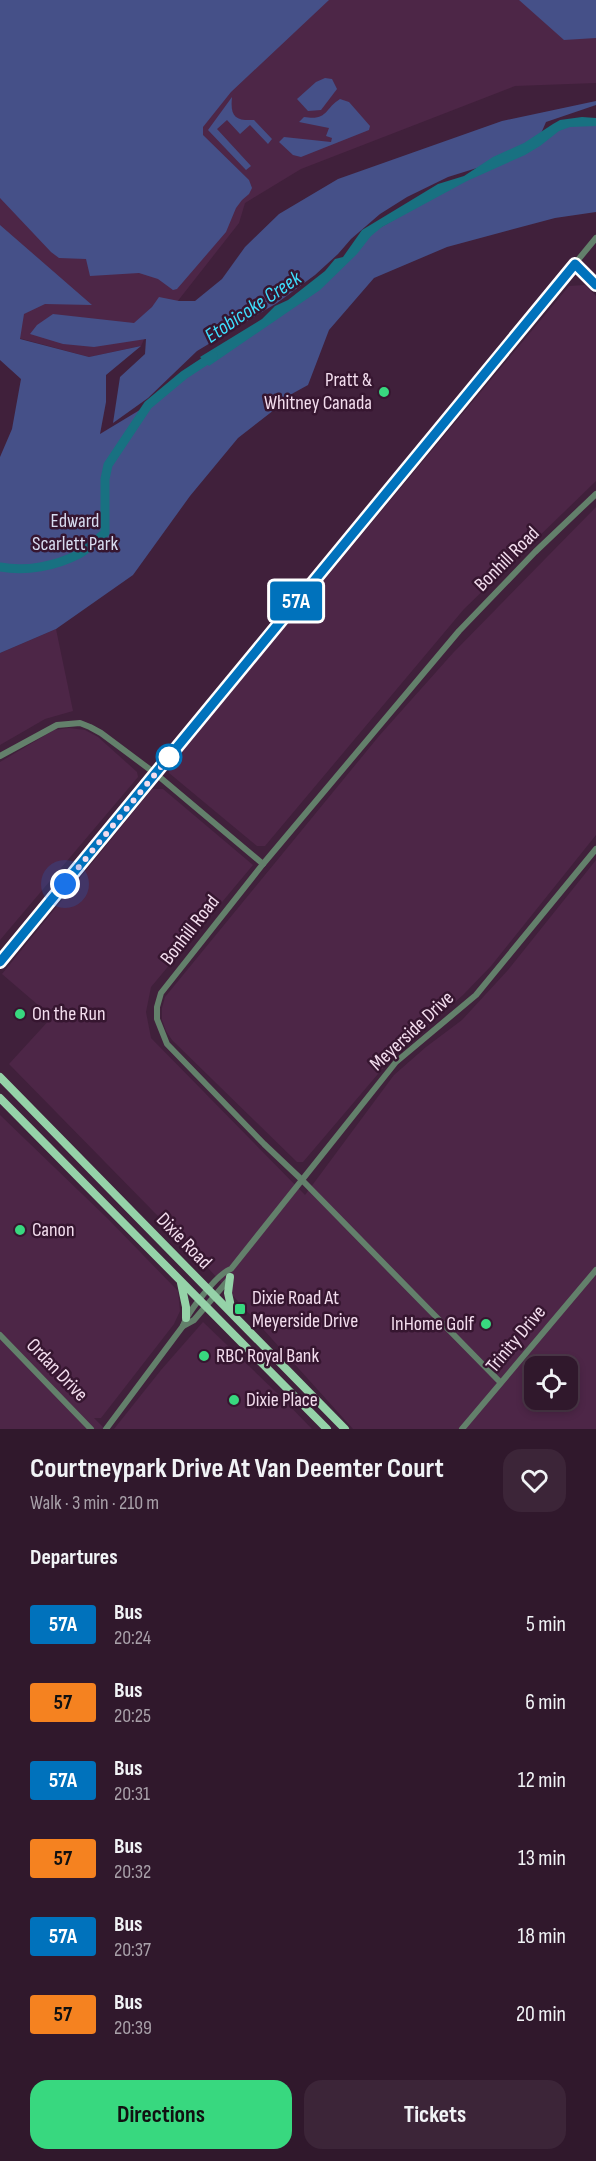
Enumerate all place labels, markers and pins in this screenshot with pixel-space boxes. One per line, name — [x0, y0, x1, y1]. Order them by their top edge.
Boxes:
place label: Pratt & Whitney Canada — [264, 368, 372, 415]
marker: Pratt & Whitney Canada — [377, 385, 391, 399]
unlabelled marker — [156, 744, 182, 770]
place label: On the Run — [32, 1002, 106, 1026]
marker: On the Run — [13, 1007, 27, 1021]
place label: Canon — [32, 1218, 74, 1242]
marker: Canon — [13, 1223, 27, 1237]
place label: Dixie Road At Meyerside Drive — [252, 1286, 358, 1333]
marker: Dixie Road At Meyerside Drive — [233, 1302, 247, 1316]
place label: InHome Golf — [391, 1312, 474, 1336]
marker: InHome Golf — [479, 1317, 493, 1331]
place label: RBC Royal Bank — [216, 1344, 319, 1368]
marker: RBC Royal Bank — [197, 1349, 211, 1363]
place label: Dixie Place — [246, 1388, 318, 1412]
marker: Dixie Place — [227, 1393, 241, 1407]

